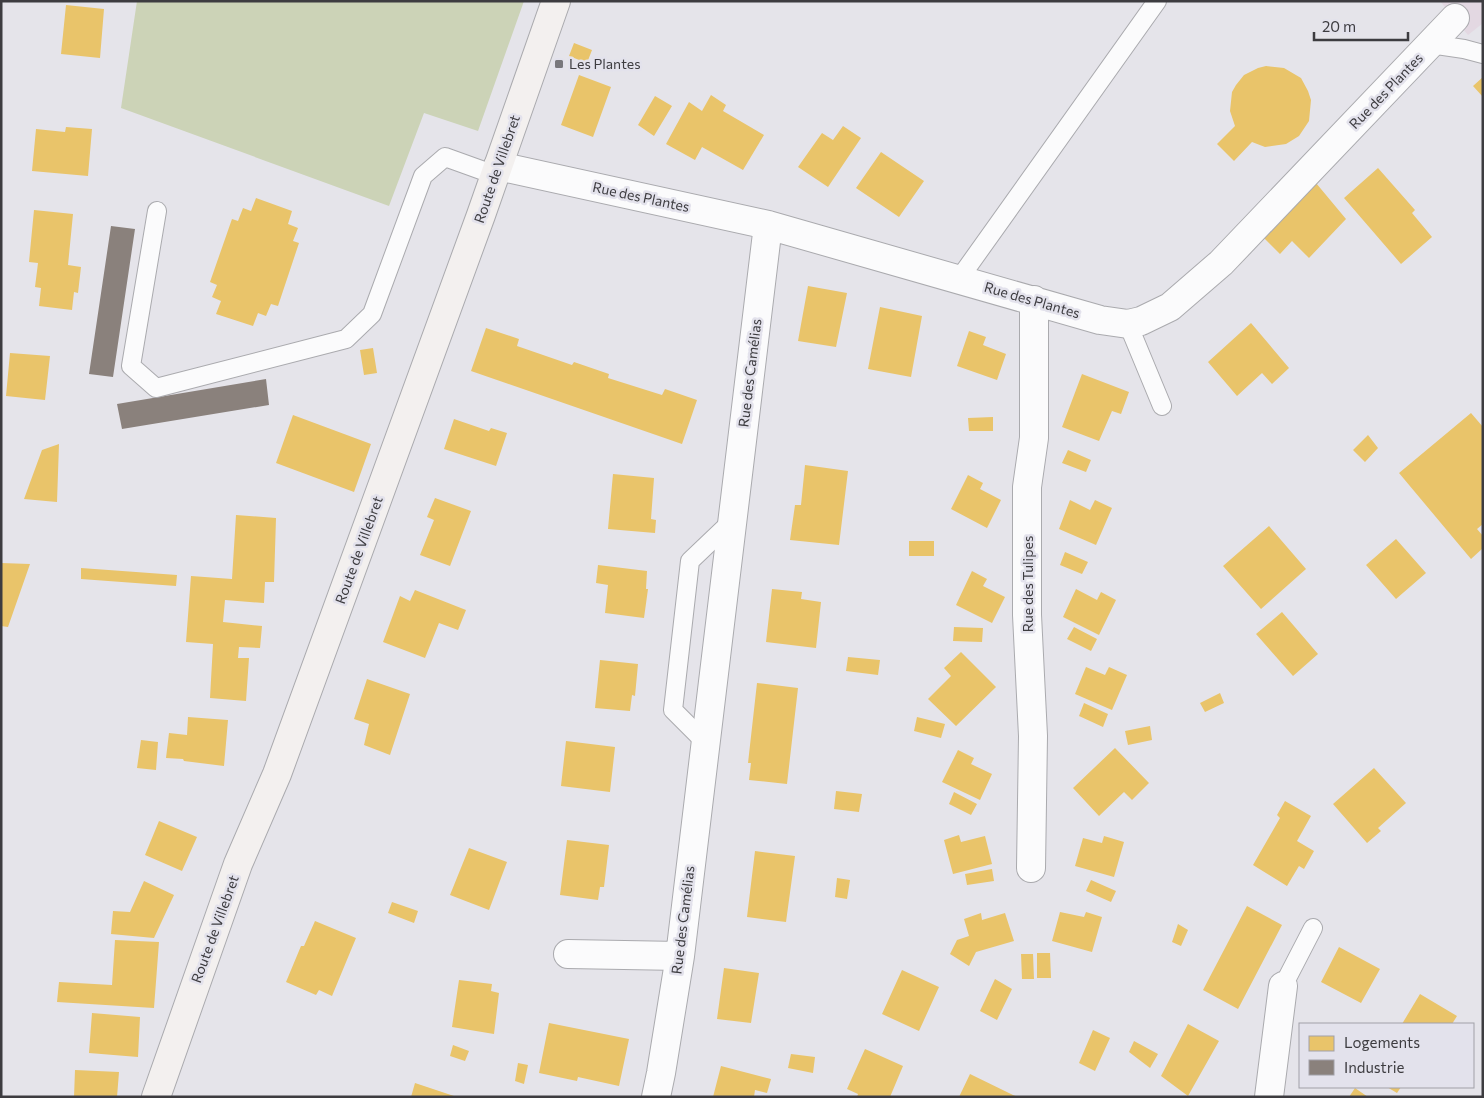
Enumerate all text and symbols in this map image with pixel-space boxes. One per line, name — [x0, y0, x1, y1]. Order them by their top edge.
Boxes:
scale bar — [1314, 10, 1408, 42]
text: 20 m — [1322, 17, 1356, 35]
street label: Rue des Plantes — [1345, 49, 1426, 132]
place label: Les Plantes — [569, 55, 641, 72]
marker: Les Plantes — [553, 58, 565, 70]
street label: Route de Villebret — [470, 112, 523, 225]
street label: Rue des Plantes — [591, 178, 691, 215]
street label: Rue des Plantes — [982, 278, 1082, 321]
street label: Rue des Camélias — [734, 318, 765, 428]
street label: Route de Villebret — [331, 493, 386, 606]
street label: Rue des Tulipes — [1019, 536, 1036, 632]
street label: Rue des Camélias — [667, 865, 698, 975]
street label: Route de Villebret — [187, 872, 242, 985]
legend — [1299, 1023, 1474, 1088]
text: Logements — [1344, 1033, 1420, 1051]
text: Industrie — [1344, 1058, 1405, 1076]

